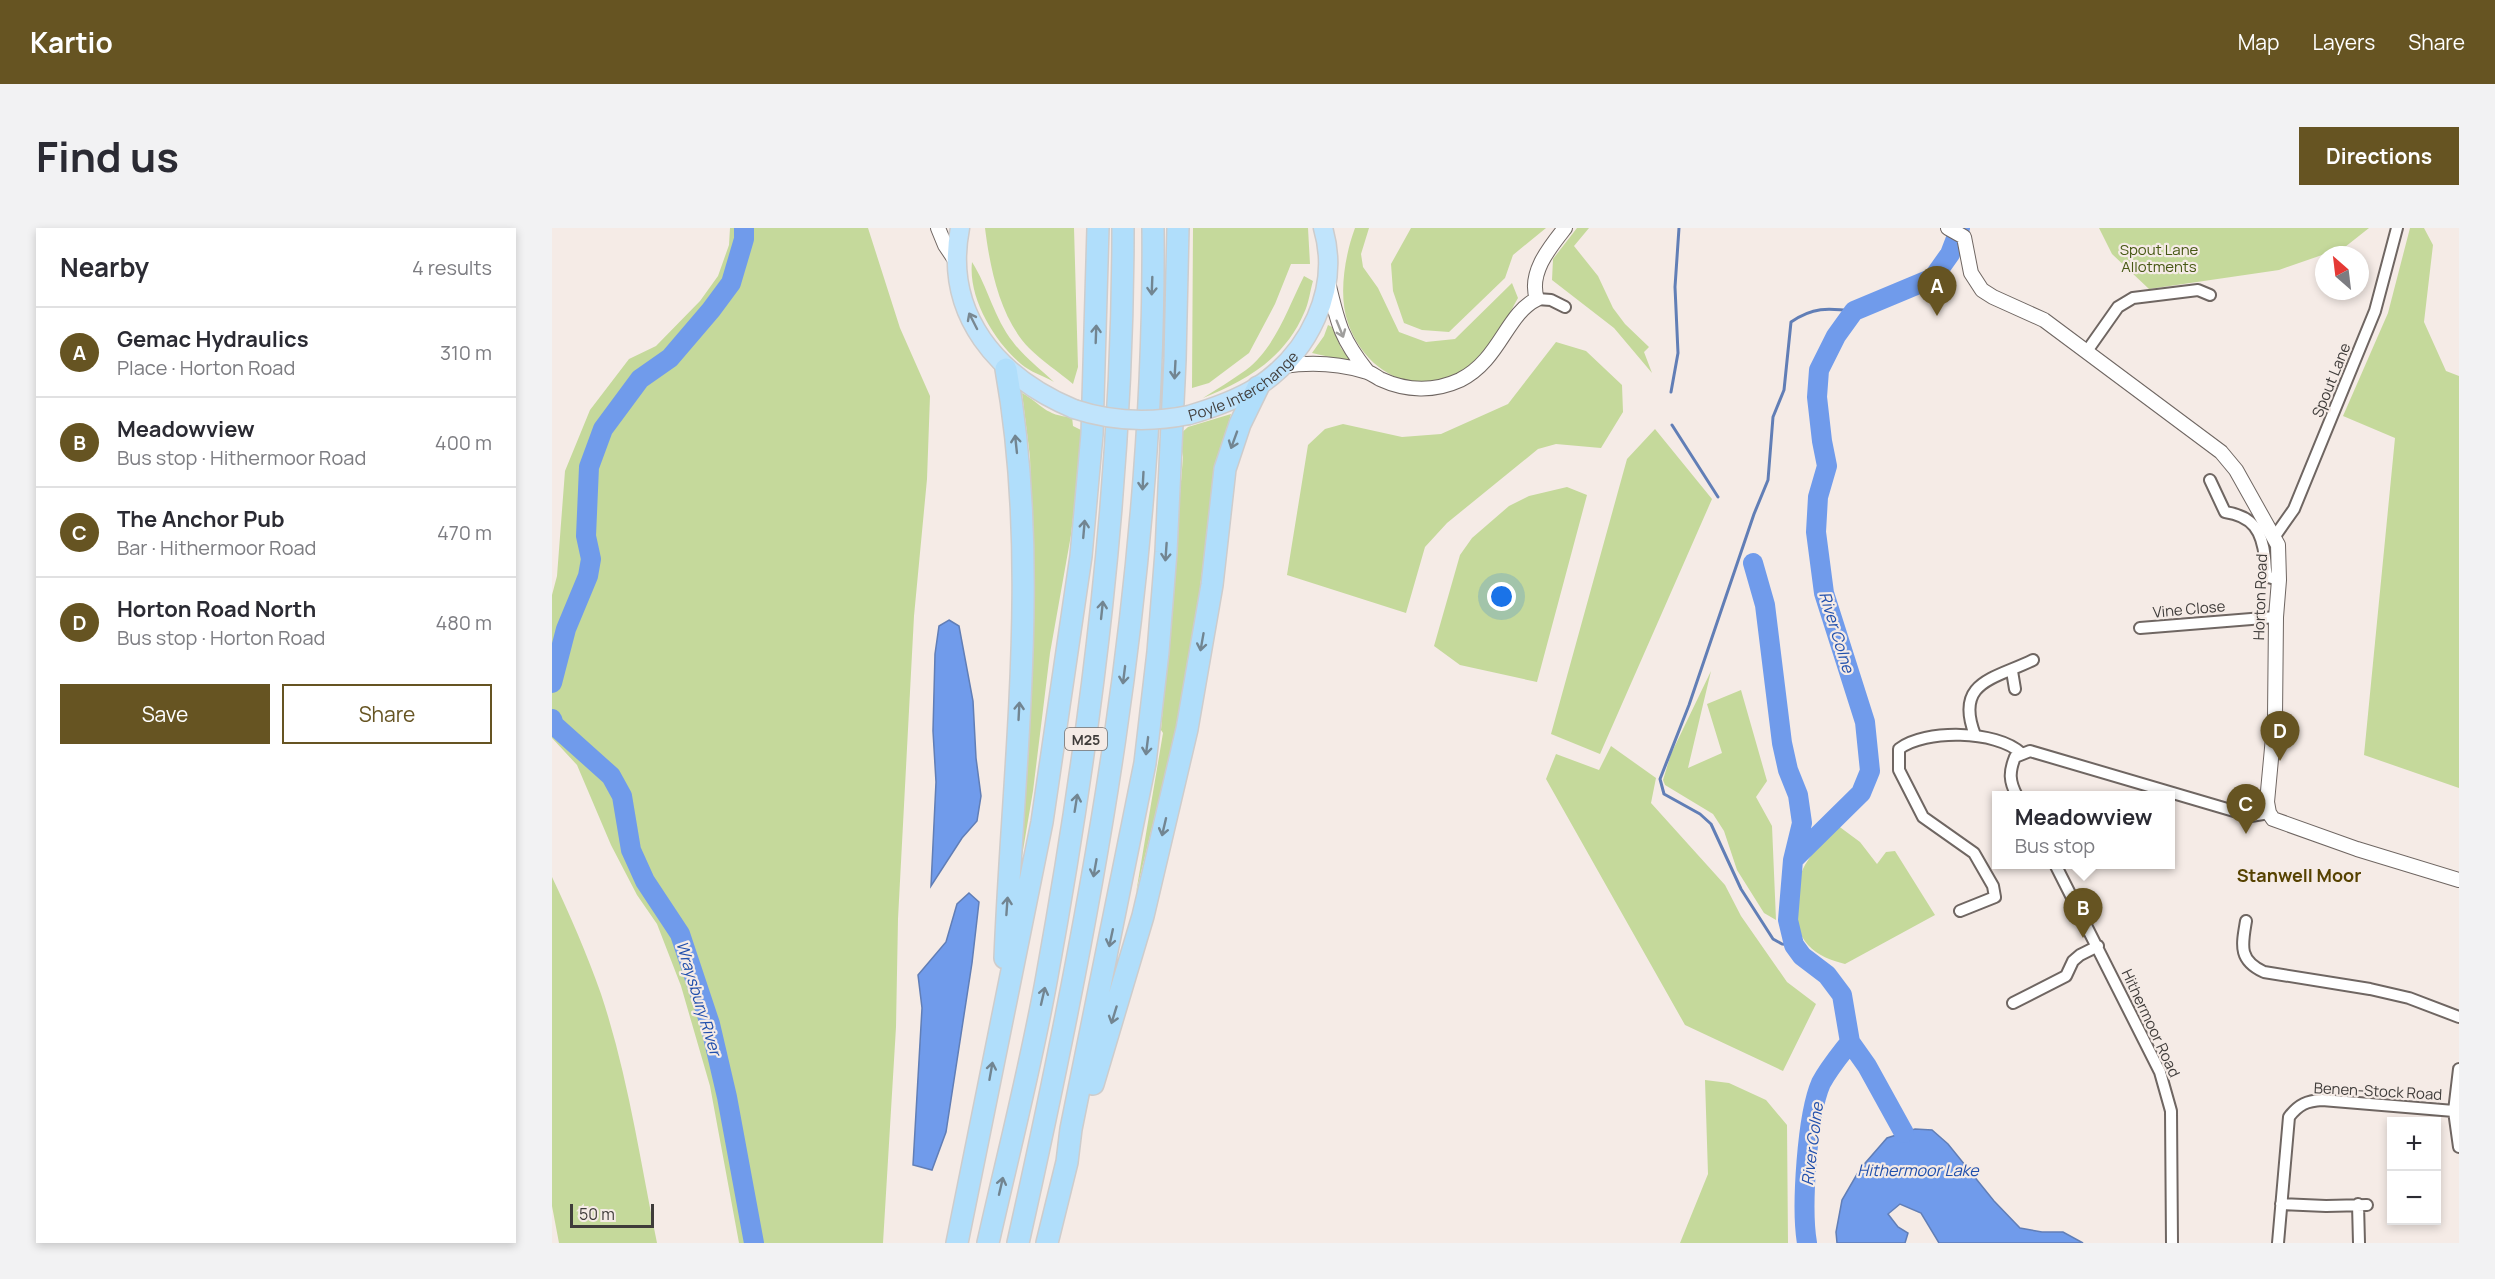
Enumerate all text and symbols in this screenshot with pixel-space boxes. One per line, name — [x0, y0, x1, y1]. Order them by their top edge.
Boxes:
text: Kartio — [30, 23, 113, 61]
text: Map — [2238, 28, 2279, 56]
text: Layers — [2312, 28, 2375, 56]
text: Share — [2408, 28, 2465, 56]
text: Find us — [36, 127, 179, 185]
button: Directions — [2299, 127, 2459, 185]
park label: Spout Lane Allotments — [2120, 239, 2198, 277]
north arrow — [2315, 246, 2369, 300]
text: Nearby — [60, 249, 149, 285]
text: 4 results — [412, 254, 492, 281]
pin: A — [1918, 266, 1956, 316]
one-way arrow — [1146, 276, 1158, 296]
one-way arrow — [966, 313, 978, 331]
one-way arrow — [1335, 319, 1346, 337]
text: Gemac Hydraulics — [117, 324, 309, 354]
one-way arrow — [1090, 325, 1101, 345]
text: A — [73, 339, 86, 366]
text: 310 m — [440, 339, 492, 366]
street label: Spout Lane — [2307, 339, 2356, 420]
street label: Poyle Interchange — [1185, 346, 1303, 425]
text: Place · Horton Road — [117, 354, 295, 381]
one-way arrow — [1169, 360, 1180, 379]
text: Meadowview — [117, 414, 255, 444]
text: B — [73, 429, 86, 456]
text: 400 m — [435, 429, 492, 456]
one-way arrow — [1228, 430, 1239, 449]
one-way arrow — [1010, 435, 1021, 455]
text: Bus stop · Hithermoor Road — [117, 444, 366, 471]
one-way arrow — [1137, 471, 1148, 491]
text: The Anchor Pub — [117, 504, 285, 534]
text: C — [72, 519, 87, 546]
text: 470 m — [437, 519, 492, 546]
one-way arrow — [1079, 519, 1090, 539]
text: Bar · Hithermoor Road — [117, 534, 316, 561]
one-way arrow — [1160, 542, 1171, 561]
street label: Horton Road — [2248, 553, 2272, 641]
your location — [1487, 582, 1516, 611]
water label: River Colne — [1814, 589, 1860, 677]
text: Horton Road North — [117, 594, 316, 624]
street label: Vine Close — [2152, 595, 2226, 623]
one-way arrow — [1096, 601, 1107, 621]
text: D — [72, 609, 87, 636]
text: 480 m — [435, 609, 492, 636]
text: Bus stop · Horton Road — [117, 624, 325, 651]
one-way arrow — [1197, 632, 1208, 652]
one-way arrow — [1118, 665, 1129, 685]
button: Save — [60, 684, 270, 744]
button: Share — [282, 684, 492, 744]
one-way arrow — [1014, 702, 1025, 722]
pin: D — [2260, 712, 2300, 761]
road number: M25 — [1065, 728, 1107, 750]
one-way arrow — [1141, 736, 1152, 756]
pin: C — [2226, 784, 2266, 834]
popup — [1992, 791, 2175, 869]
one-way arrow — [1070, 794, 1081, 814]
text: Meadowview — [2015, 802, 2152, 832]
one-way arrow — [1158, 817, 1170, 836]
text: Bus stop — [2015, 832, 2095, 859]
one-way arrow — [1089, 858, 1100, 877]
district label: Stanwell Moor — [2237, 863, 2361, 887]
pin: B — [2064, 888, 2102, 938]
one-way arrow — [1002, 896, 1013, 916]
one-way arrow — [1105, 927, 1116, 947]
water label: Wraysbury River — [671, 938, 728, 1060]
street label: Hithermoor Road — [2117, 965, 2185, 1081]
one-way arrow — [1038, 986, 1050, 1005]
one-way arrow — [1108, 1005, 1119, 1024]
one-way arrow — [985, 1062, 996, 1081]
street label: Benen-Stock Road — [2313, 1077, 2443, 1105]
water label: River Colne — [1796, 1100, 1828, 1187]
map controls — [2387, 1117, 2441, 1225]
button: + — [2387, 1117, 2441, 1171]
water label: Hithermoor Lake — [1857, 1159, 1980, 1181]
button: − — [2387, 1171, 2441, 1225]
one-way arrow — [996, 1177, 1007, 1196]
scale bar — [570, 1201, 654, 1228]
text: 50 m — [579, 1203, 615, 1225]

